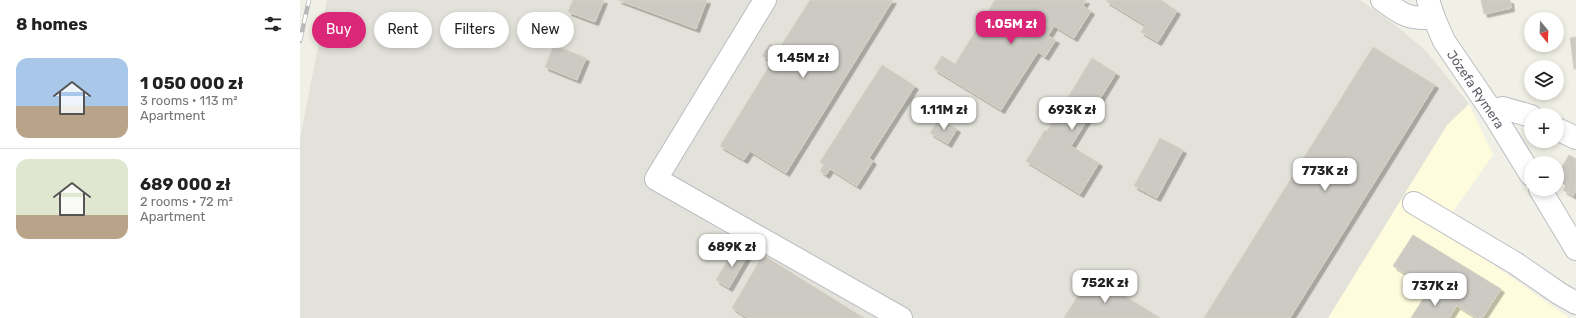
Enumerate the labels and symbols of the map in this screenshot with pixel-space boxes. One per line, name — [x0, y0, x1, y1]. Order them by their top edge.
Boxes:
pin: 1.05M zł — [970, 11, 1052, 45]
north arrow — [1524, 12, 1564, 52]
pin: 1.45M zł — [762, 45, 844, 79]
street label: Józefa Rymera — [1444, 47, 1507, 131]
pin: 1.11M zł — [903, 97, 985, 131]
pin: 693K zł — [1035, 97, 1109, 131]
pin: 773K zł — [1288, 158, 1362, 192]
pin: 689K zł — [695, 234, 769, 268]
pin: 752K zł — [1068, 270, 1142, 304]
pin: 737K zł — [1398, 273, 1472, 307]

